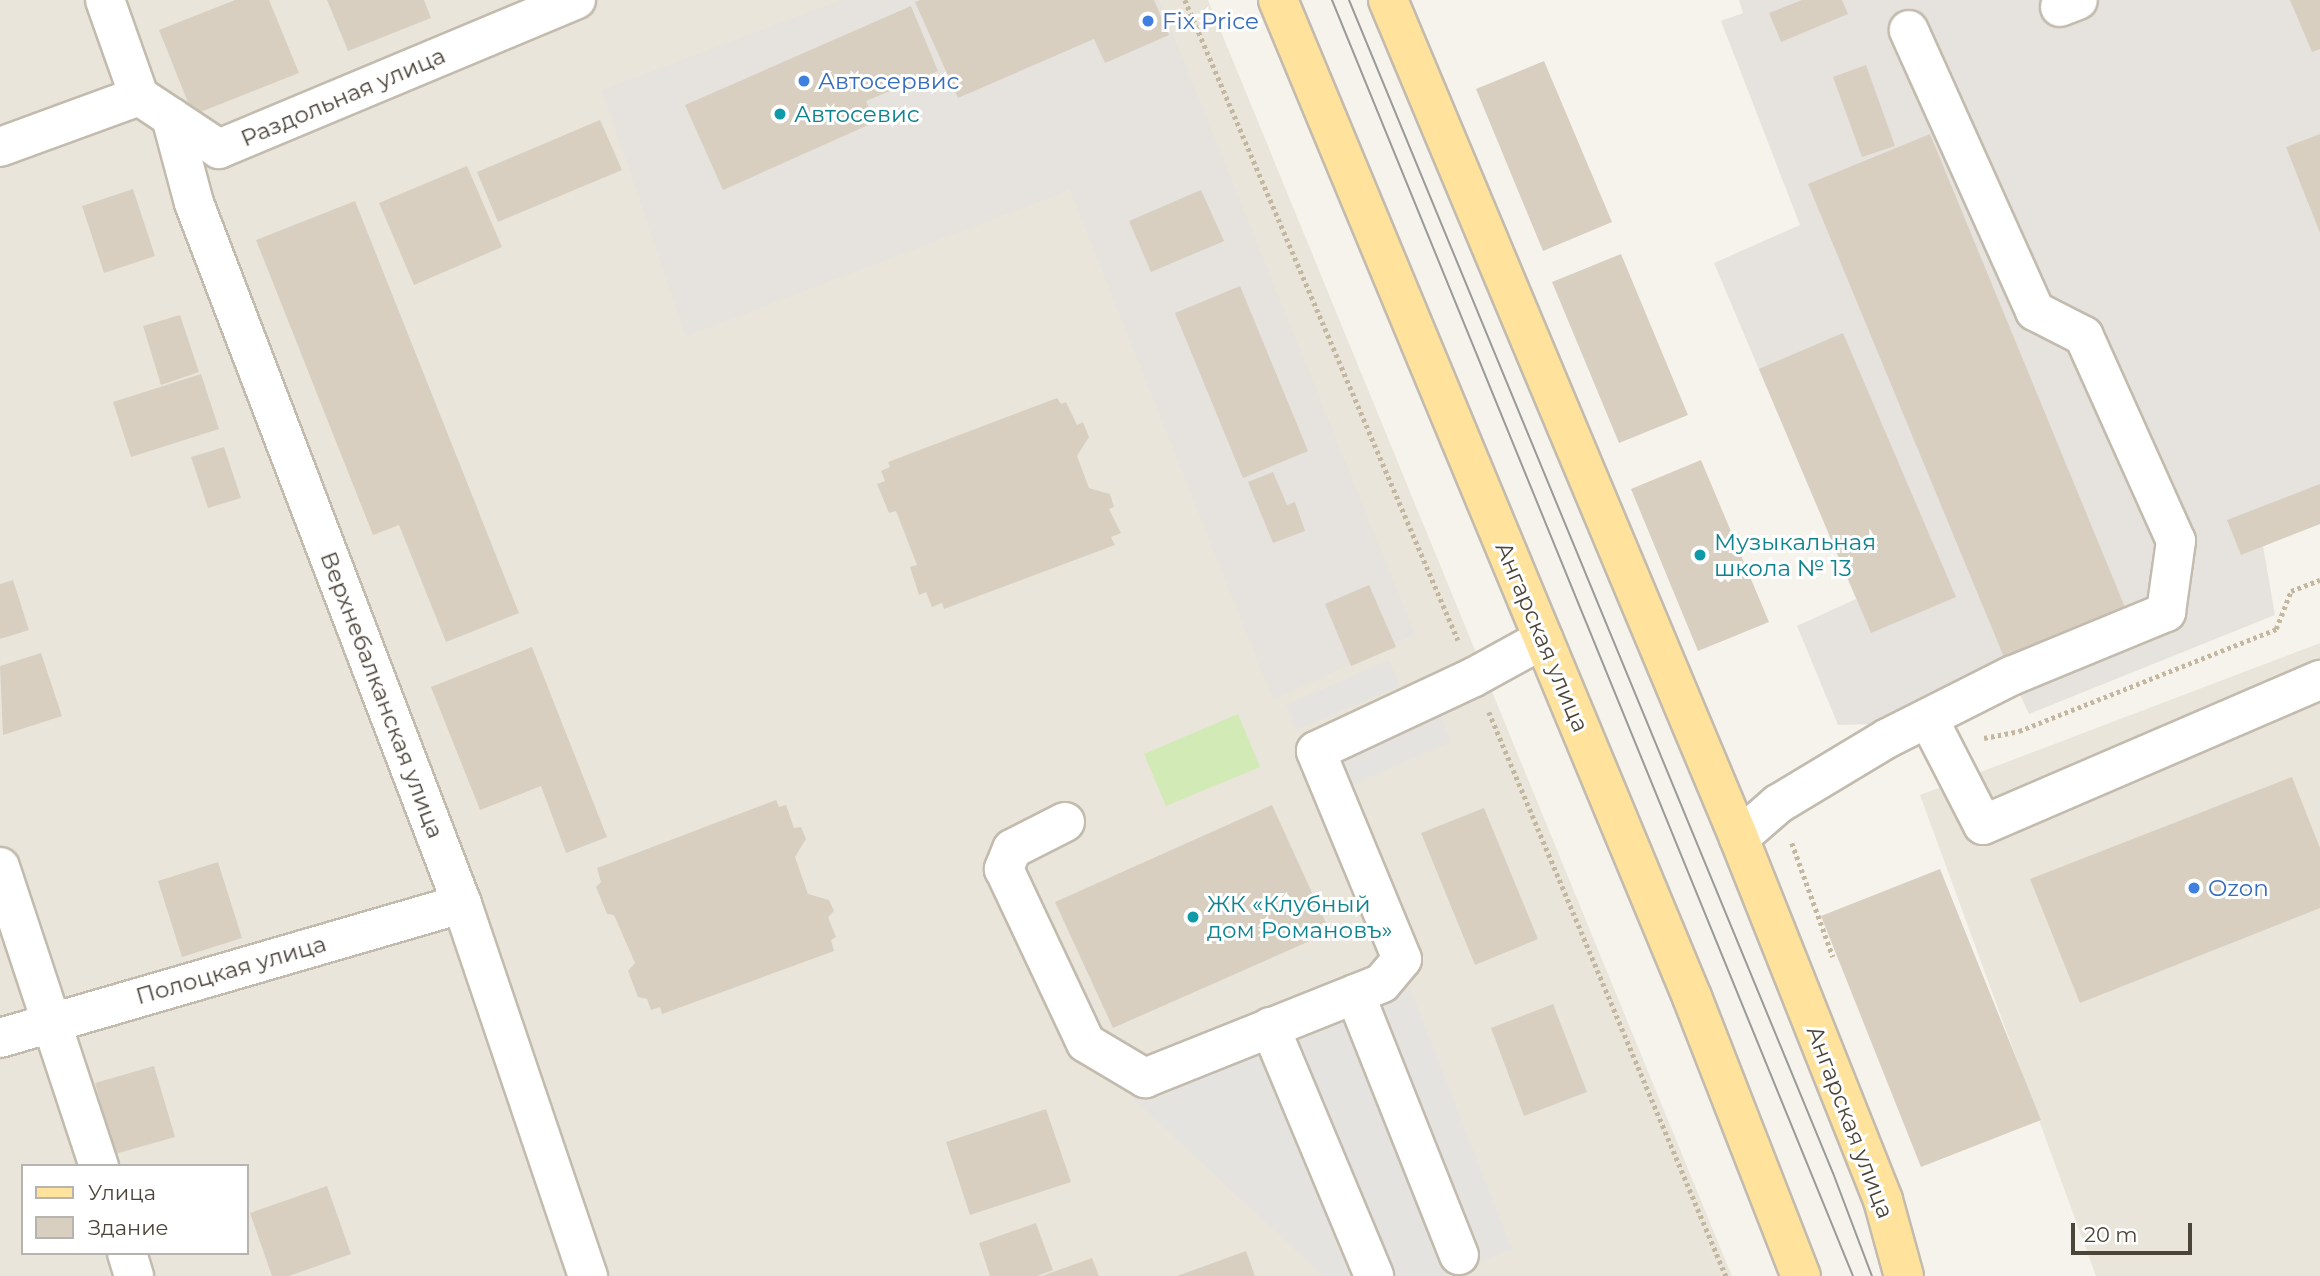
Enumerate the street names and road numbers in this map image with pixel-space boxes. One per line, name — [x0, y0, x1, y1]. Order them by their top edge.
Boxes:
street label: Раздольная улица — [237, 41, 449, 153]
street label: Ангарская улица — [1489, 538, 1595, 736]
street label: Верхнебалканская улица — [314, 548, 450, 842]
street label: Полоцкая улица — [133, 930, 329, 1010]
street label: Ангарская улица — [1801, 1022, 1899, 1222]

